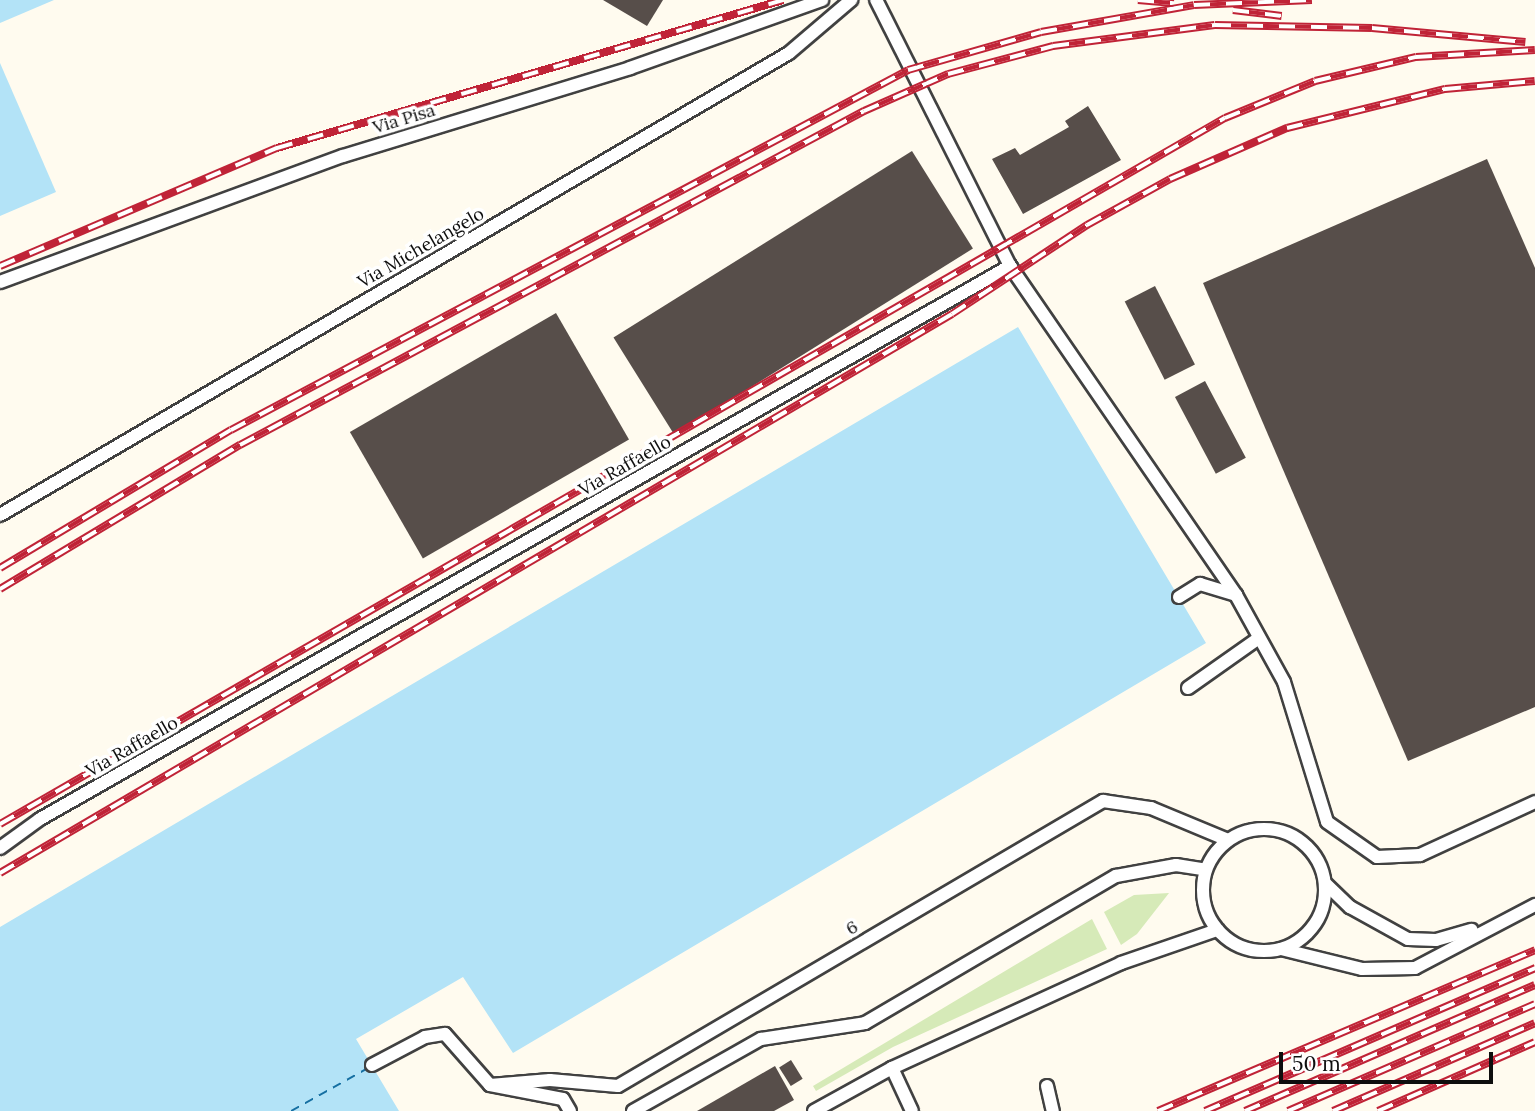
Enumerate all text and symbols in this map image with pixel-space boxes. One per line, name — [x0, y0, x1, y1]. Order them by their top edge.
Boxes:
street label: Via Pisa — [370, 99, 438, 139]
street label: Via Michelangelo — [354, 203, 488, 293]
street label: Via Raffaello — [575, 431, 675, 501]
street label: Via Raffaello — [82, 712, 182, 782]
street label: 6 — [842, 916, 862, 940]
scale bar — [1283, 1038, 1496, 1082]
text: 50 m — [1292, 1050, 1341, 1077]

